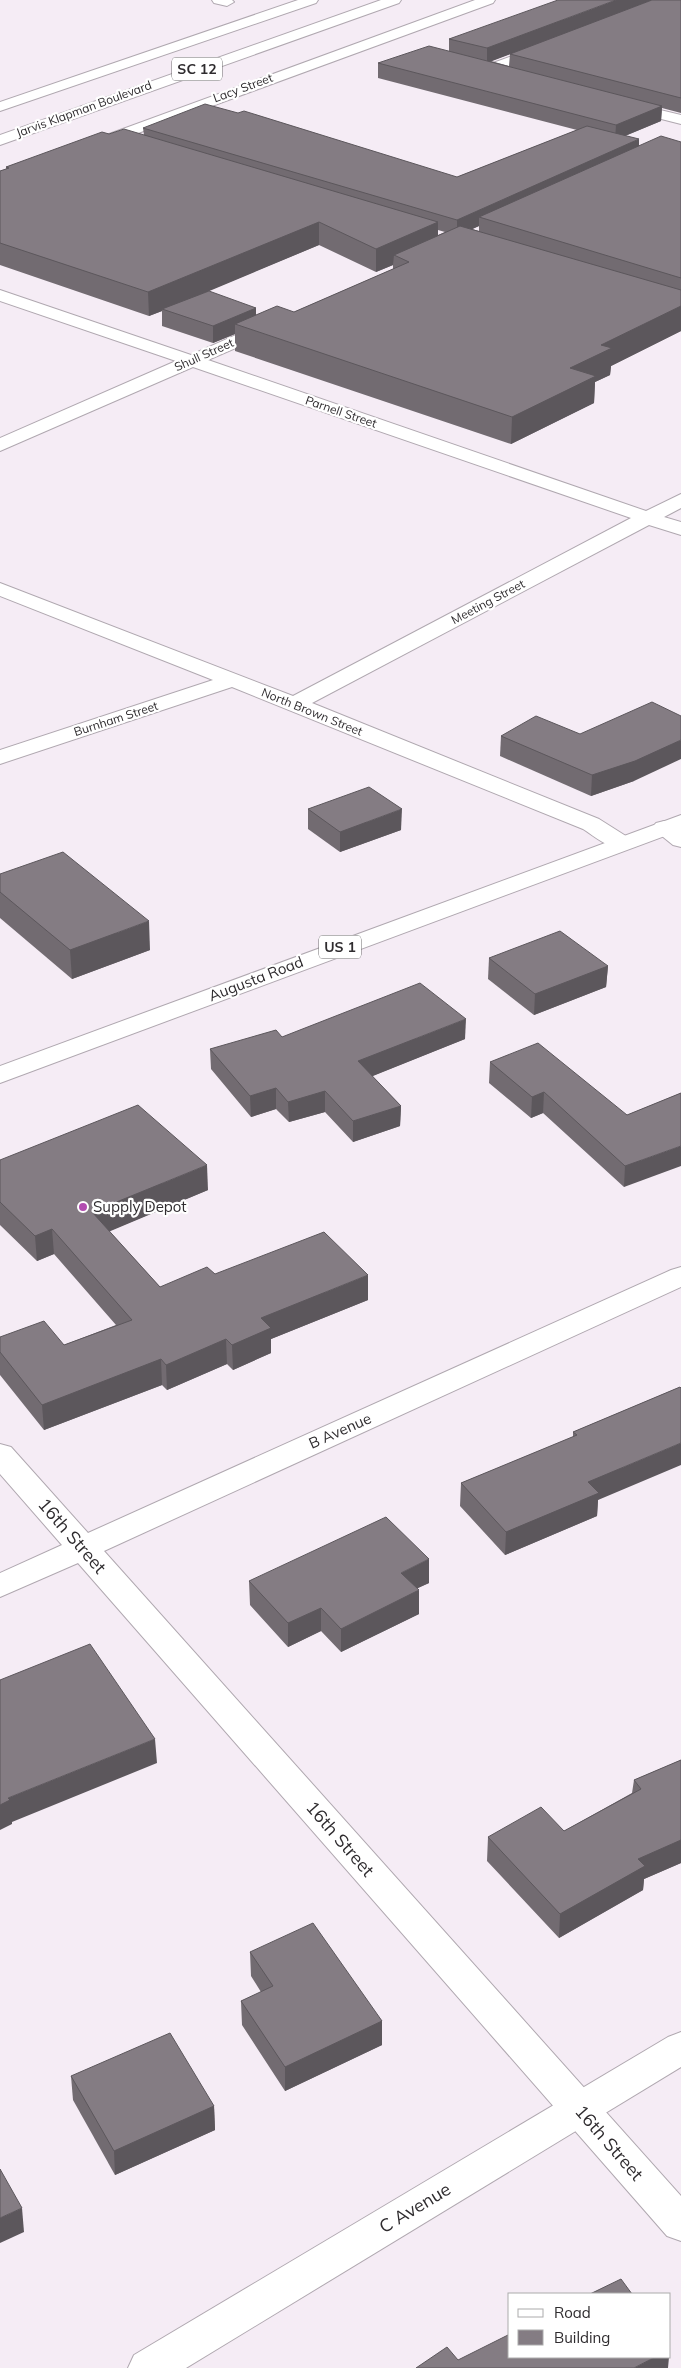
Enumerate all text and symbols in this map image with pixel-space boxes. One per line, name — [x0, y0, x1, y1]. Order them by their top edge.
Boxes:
road number: SC 12 — [172, 58, 222, 80]
street label: Lacy Street — [211, 70, 275, 105]
street label: Jarvis Klapman Boulevard — [14, 77, 154, 140]
street label: Shull Street — [172, 335, 236, 374]
street label: Parnell Street — [303, 392, 379, 431]
street label: Meeting Street — [448, 576, 527, 627]
street label: North Brown Street — [259, 684, 365, 739]
street label: Burnham Street — [72, 698, 160, 739]
road number: US 1 — [319, 936, 361, 959]
street label: Augusta Road — [206, 952, 306, 1005]
place label: Supply Depot — [93, 1197, 187, 1216]
marker: Supply Depot — [77, 1201, 89, 1213]
street label: B Avenue — [306, 1408, 374, 1453]
street label: 16th Street — [33, 1493, 112, 1578]
street label: 16th Street — [301, 1796, 380, 1881]
street label: 16th Street — [570, 2100, 649, 2185]
street label: C Avenue — [375, 2177, 455, 2238]
legend — [508, 2293, 671, 2358]
text: Road — [554, 2303, 591, 2322]
text: Building — [554, 2328, 610, 2347]

